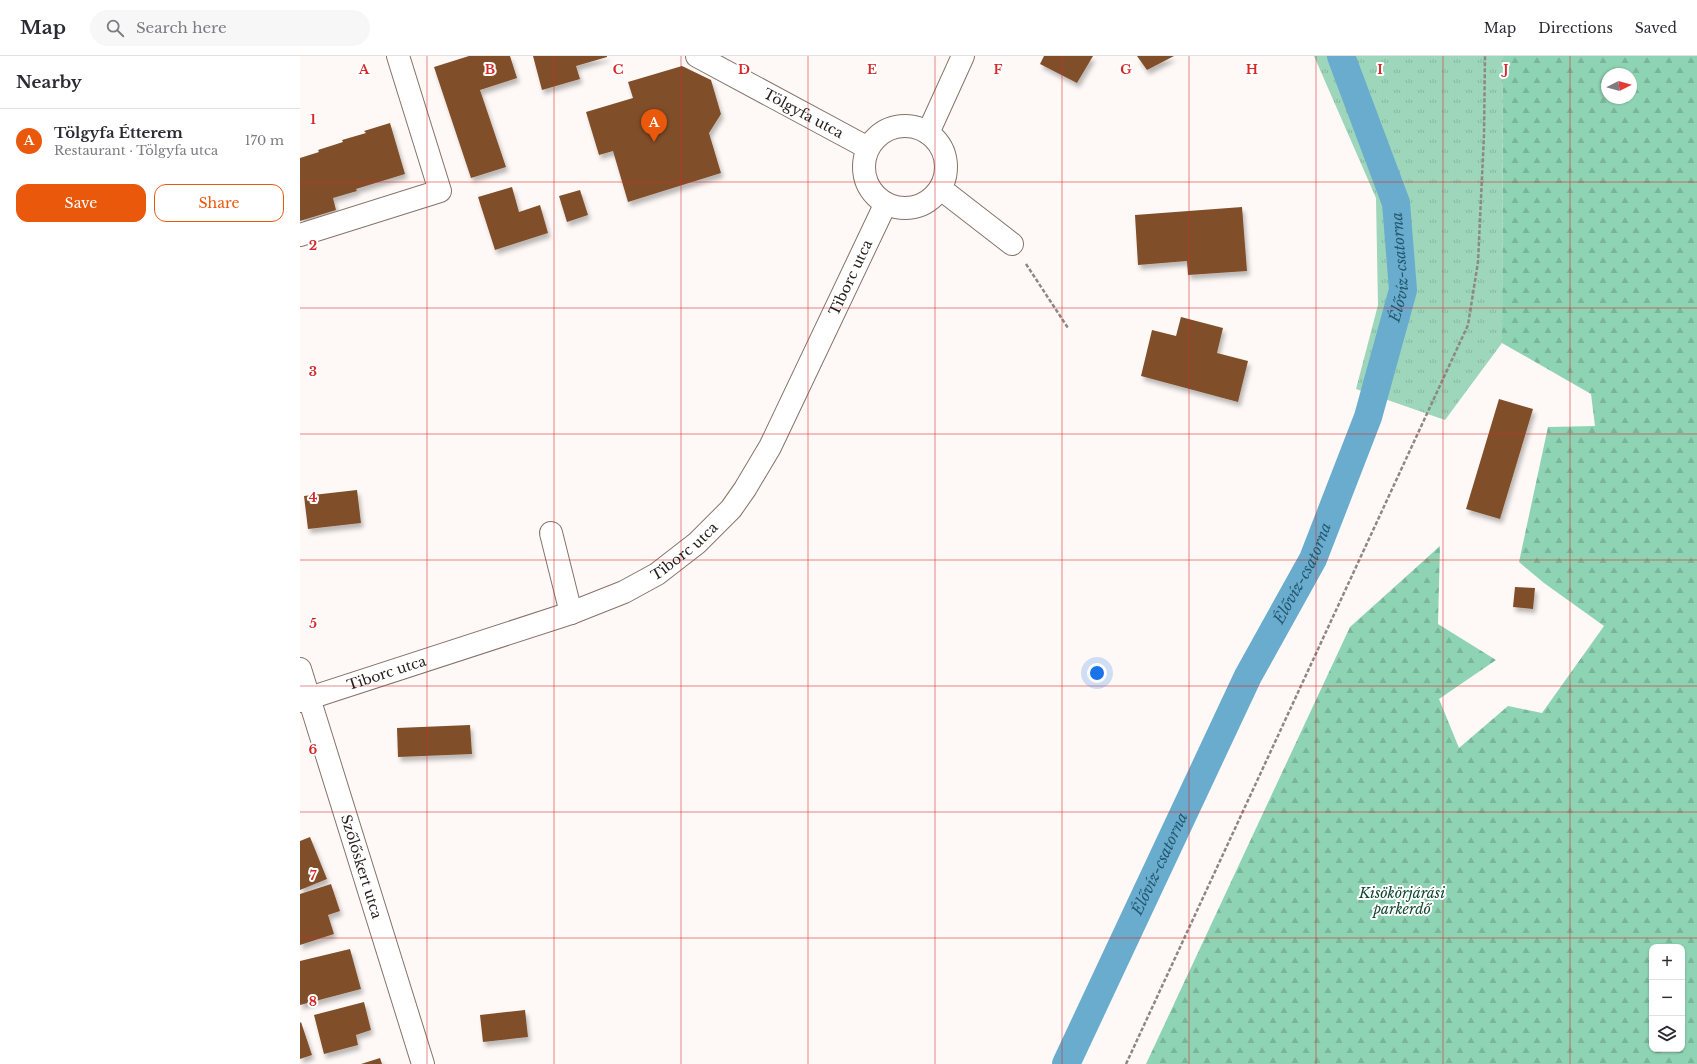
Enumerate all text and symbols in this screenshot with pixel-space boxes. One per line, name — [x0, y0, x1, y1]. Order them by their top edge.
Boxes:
search box — [90, 10, 370, 46]
text: Map — [20, 16, 66, 39]
icon: search — [104, 17, 126, 39]
text: Search here — [136, 18, 227, 37]
text: Map — [1484, 19, 1516, 37]
text: Directions — [1538, 19, 1613, 37]
text: Saved — [1635, 19, 1677, 37]
text: A — [358, 61, 370, 78]
text: B — [485, 61, 495, 78]
text: C — [613, 61, 624, 78]
text: D — [738, 61, 750, 78]
text: E — [867, 61, 877, 78]
text: F — [994, 61, 1003, 78]
text: G — [1120, 61, 1132, 78]
text: H — [1246, 61, 1258, 78]
text: I — [1377, 61, 1383, 78]
text: J — [1500, 61, 1509, 78]
north arrow — [1601, 68, 1637, 104]
text: Nearby — [16, 72, 82, 93]
street label: Tölgyfa utca — [760, 85, 847, 142]
pin: A — [641, 109, 667, 142]
text: 1 — [310, 111, 316, 128]
text: Tölgyfa Étterem — [54, 123, 183, 142]
text: A — [24, 132, 34, 149]
text: 170 m — [245, 132, 284, 149]
text: Restaurant · Tölgyfa utca — [54, 142, 218, 159]
button: Save — [16, 184, 146, 222]
button: Share — [154, 184, 284, 222]
water label: Élővíz-csatorna — [1384, 211, 1412, 325]
text: 2 — [309, 237, 317, 254]
street label: Tiborc utca — [825, 237, 876, 319]
text: 3 — [309, 363, 317, 380]
text: 4 — [309, 489, 318, 506]
street label: Tiborc utca — [648, 518, 722, 585]
water label: Élővíz-csatorna — [1268, 520, 1335, 628]
text: 5 — [309, 615, 317, 632]
street label: Tiborc utca — [345, 652, 429, 694]
your location — [1087, 663, 1107, 683]
text: 6 — [309, 741, 318, 758]
water label: Élővíz-csatorna — [1127, 809, 1192, 919]
street label: Szőlőskert utca — [337, 812, 386, 921]
text: 7 — [310, 867, 317, 884]
park label: Kisökörjárási parkerdő — [1358, 884, 1445, 918]
map controls — [1649, 944, 1685, 1052]
button: + — [1649, 944, 1685, 980]
button: − — [1649, 980, 1685, 1016]
text: 8 — [309, 993, 317, 1010]
button: layers — [1649, 1016, 1685, 1052]

